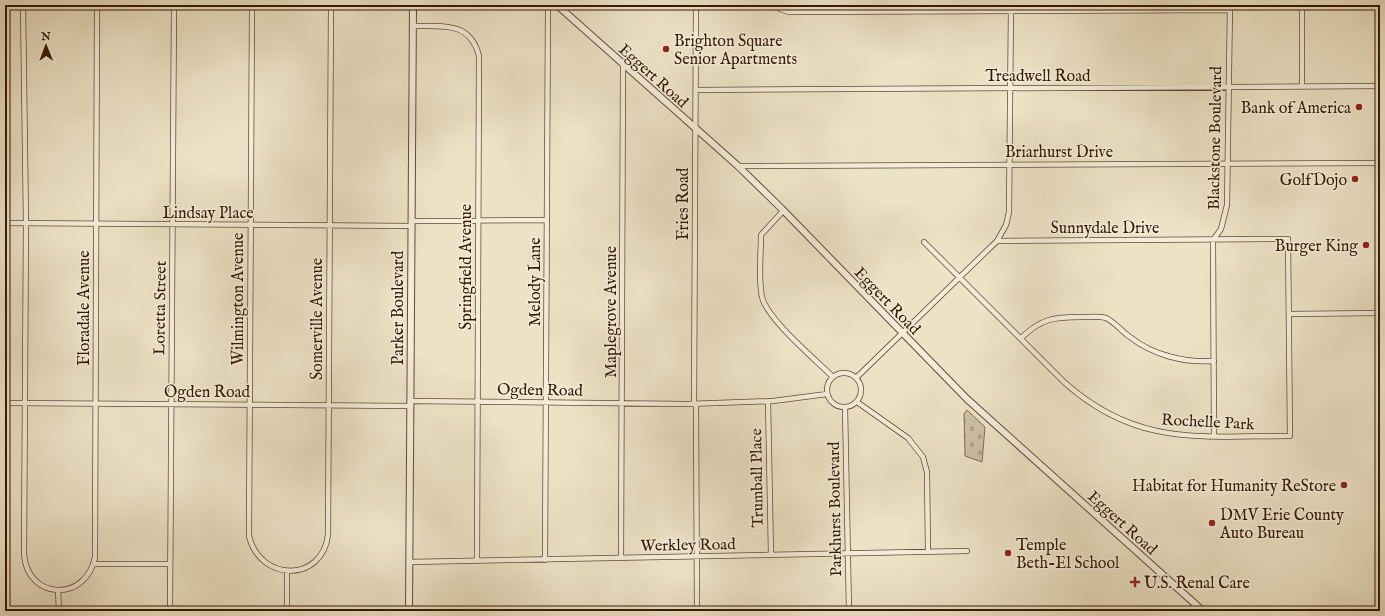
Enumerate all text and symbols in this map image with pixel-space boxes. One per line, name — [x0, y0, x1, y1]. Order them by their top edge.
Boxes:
north arrow — [26, 26, 66, 66]
text: N — [40, 30, 51, 44]
place label: Brighton Square Senior Apartments — [674, 32, 798, 70]
street label: Eggert Road — [614, 40, 692, 113]
marker: Brighton Square Senior Apartments — [661, 44, 671, 54]
street label: Blackstone Boulevard — [1205, 66, 1227, 210]
street label: Treadwell Road — [985, 67, 1091, 87]
place label: Bank of America — [1241, 99, 1351, 119]
marker: Bank of America — [1354, 102, 1364, 112]
street label: Briarhurst Drive — [1005, 143, 1113, 163]
street label: Fries Road — [674, 167, 694, 240]
place label: GolfDojo — [1280, 171, 1347, 191]
marker: GolfDojo — [1350, 174, 1360, 184]
street label: Lindsay Place — [162, 204, 254, 224]
street label: Springfield Avenue — [457, 204, 477, 330]
street label: Sunnydale Drive — [1051, 219, 1159, 239]
street label: Wilmington Avenue — [229, 233, 249, 365]
street label: Melody Lane — [526, 237, 546, 327]
place label: Burger King — [1275, 237, 1358, 257]
marker: Burger King — [1361, 240, 1371, 250]
street label: Maplegrove Avenue — [602, 246, 622, 378]
street label: Floradale Avenue — [75, 250, 95, 366]
street label: Parker Boulevard — [389, 250, 409, 365]
street label: Somerville Avenue — [308, 258, 328, 380]
street label: Loretta Street — [150, 260, 172, 355]
street label: Eggert Road — [849, 263, 924, 340]
street label: Ogden Road — [497, 380, 584, 402]
street label: Ogden Road — [164, 383, 250, 403]
street label: Rochelle Park — [1161, 411, 1255, 435]
street label: Trumball Place — [747, 428, 769, 528]
street label: Parkhurst Boulevard — [825, 441, 847, 577]
place label: Habitat for Humanity ReStore — [1132, 477, 1336, 497]
marker: Habitat for Humanity ReStore — [1339, 480, 1349, 490]
street label: Eggert Road — [1083, 487, 1161, 560]
place label: DMV Erie County Auto Bureau — [1219, 506, 1344, 544]
marker: DMV Erie County Auto Bureau — [1207, 518, 1217, 528]
street label: Werkley Road — [640, 535, 736, 557]
place label: Temple Beth-El School — [1016, 536, 1120, 574]
marker: Temple Beth-El School — [1003, 548, 1013, 558]
place label: U.S. Renal Care — [1144, 574, 1250, 594]
marker: U.S. Renal Care — [1129, 576, 1141, 588]

